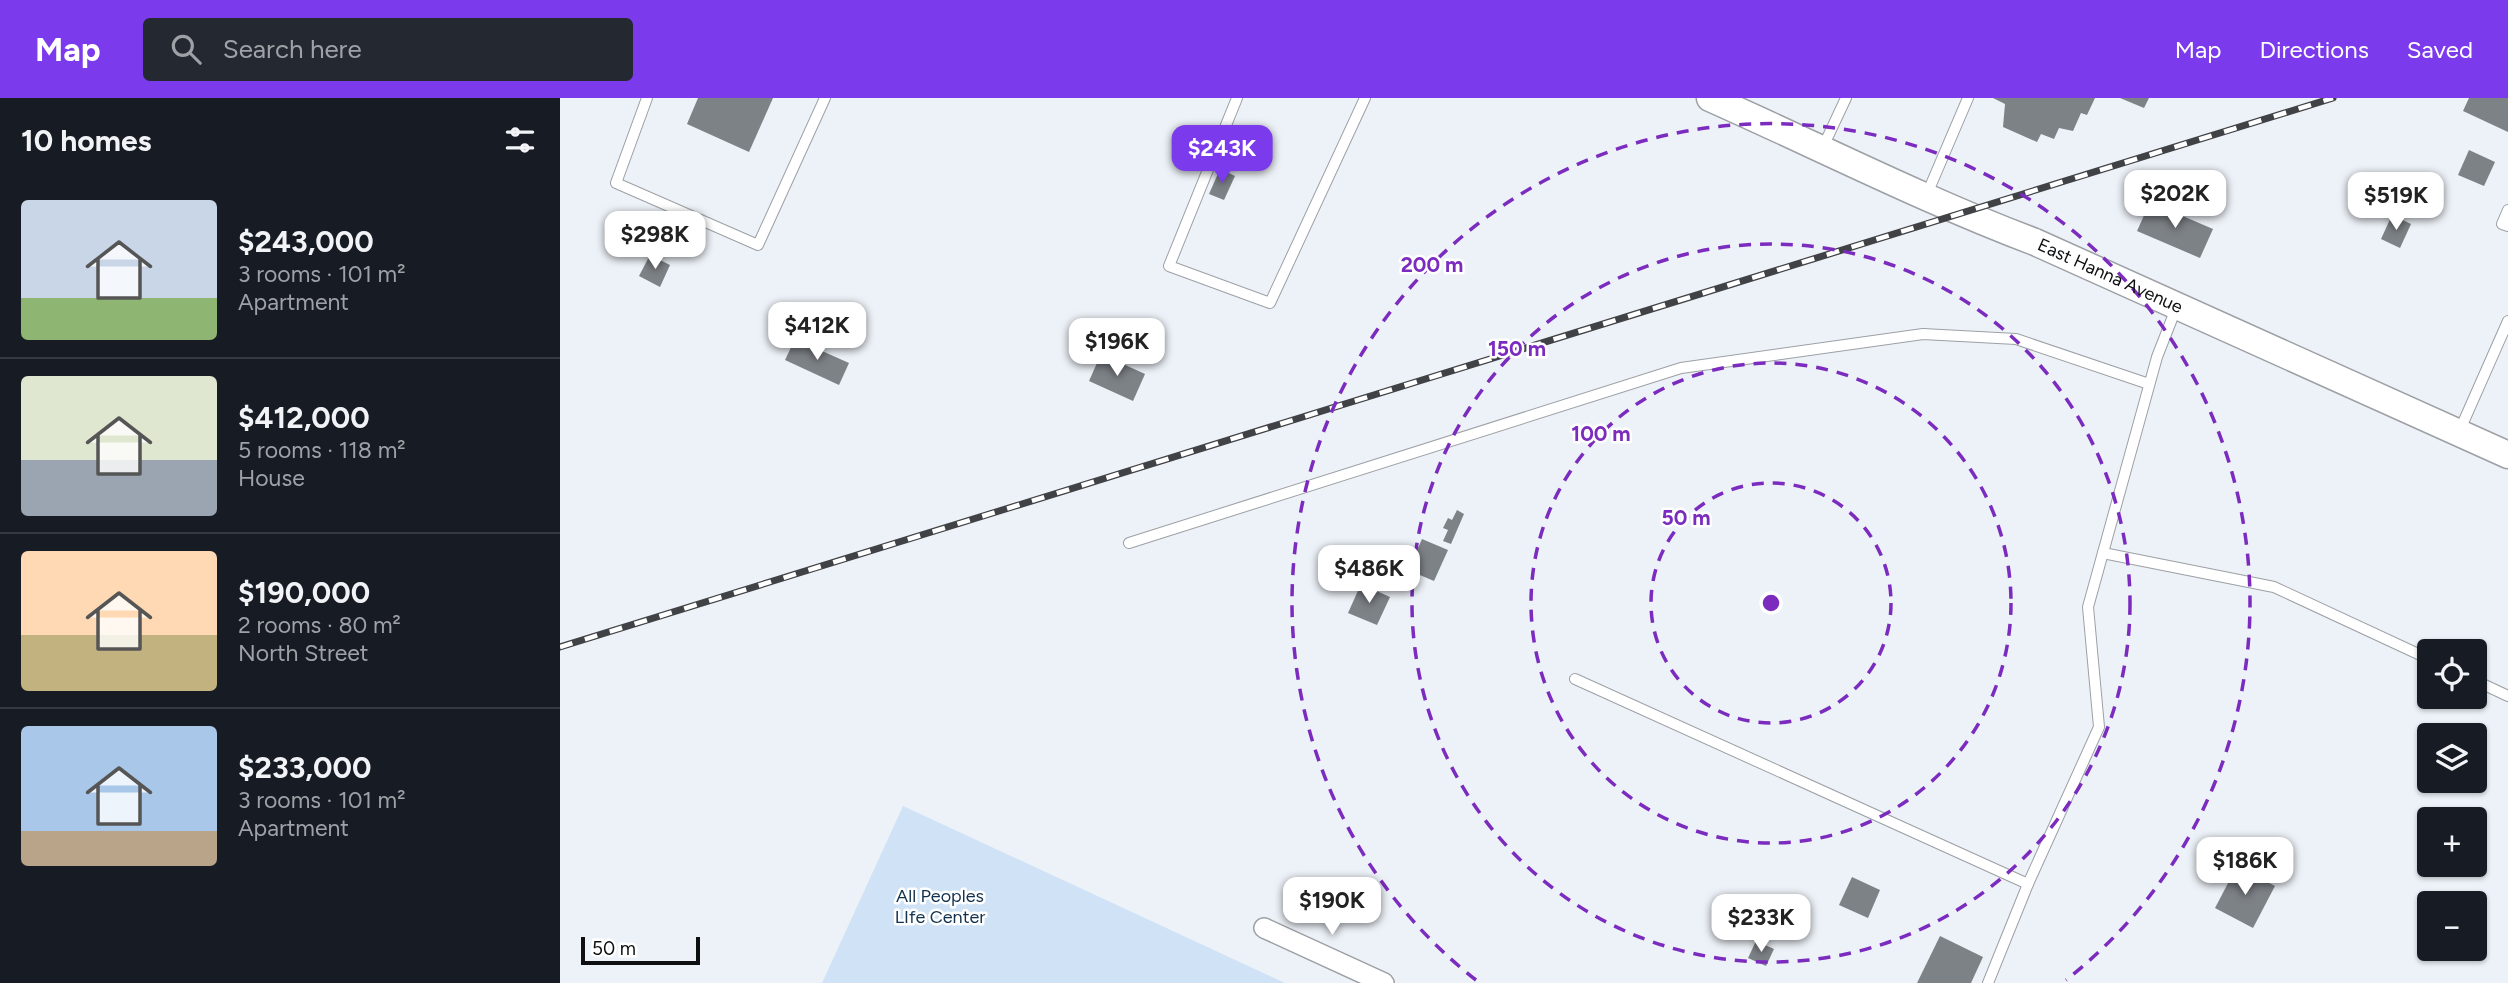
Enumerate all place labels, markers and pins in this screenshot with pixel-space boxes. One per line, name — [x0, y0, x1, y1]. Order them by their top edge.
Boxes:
pin: $243K — [1173, 126, 1271, 185]
pin: $202K — [2126, 170, 2224, 230]
pin: $519K — [2347, 172, 2445, 232]
pin: $298K — [606, 212, 704, 271]
pin: $412K — [768, 302, 866, 362]
pin: $196K — [1068, 318, 1166, 378]
pin: $486K — [1320, 546, 1418, 605]
centre of rings — [1759, 591, 1783, 615]
pin: $186K — [2196, 838, 2294, 897]
pin: $190K — [1283, 878, 1381, 937]
pin: $233K — [1712, 894, 1810, 954]

